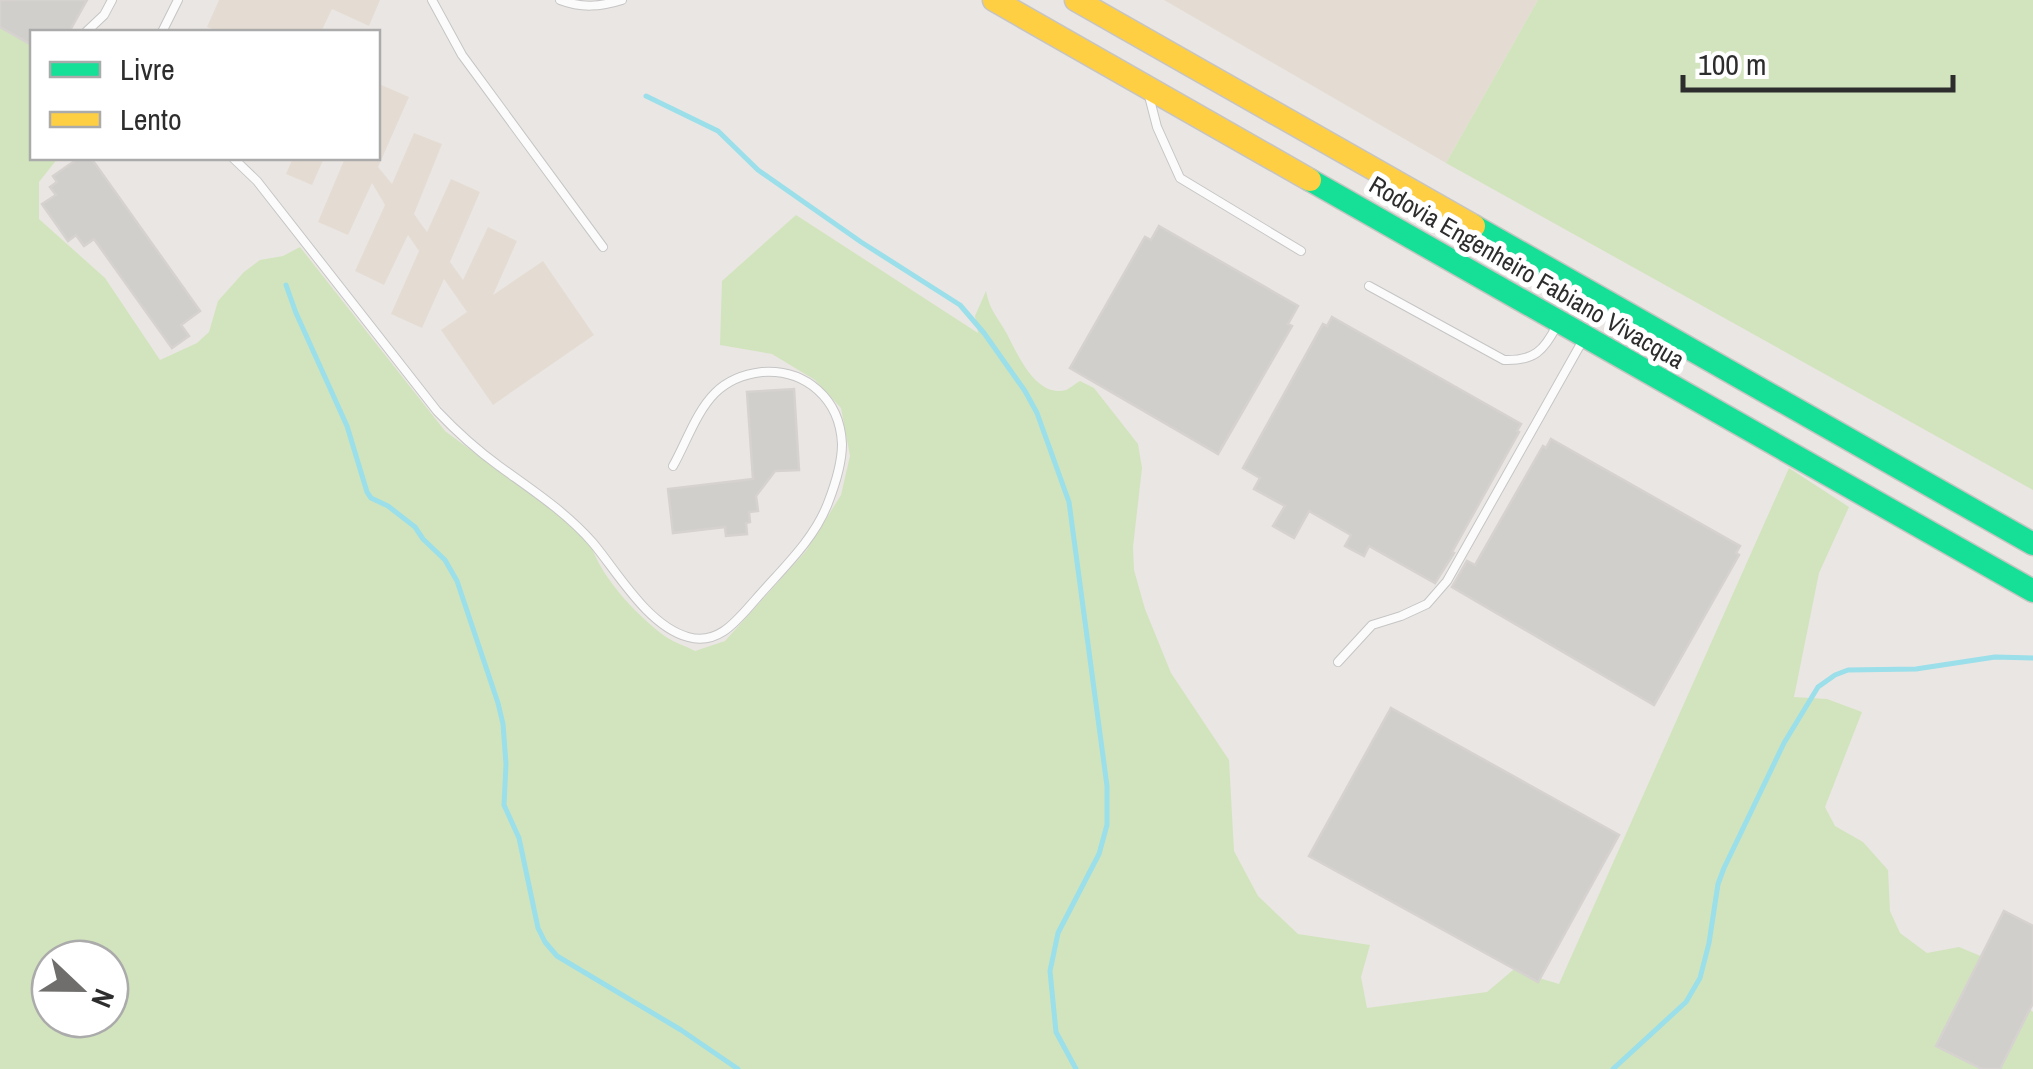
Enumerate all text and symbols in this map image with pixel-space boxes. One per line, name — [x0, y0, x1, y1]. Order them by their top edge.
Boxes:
legend — [30, 30, 380, 160]
scale bar — [1683, 30, 1953, 92]
text: 100 m — [1698, 44, 1766, 84]
text: Livre — [120, 49, 175, 89]
text: Lento — [120, 99, 182, 139]
street label: Rodovia Engenheiro Fabiano Vivacqua — [1363, 168, 1691, 377]
north arrow — [30, 939, 130, 1039]
text: N — [82, 984, 124, 1013]

